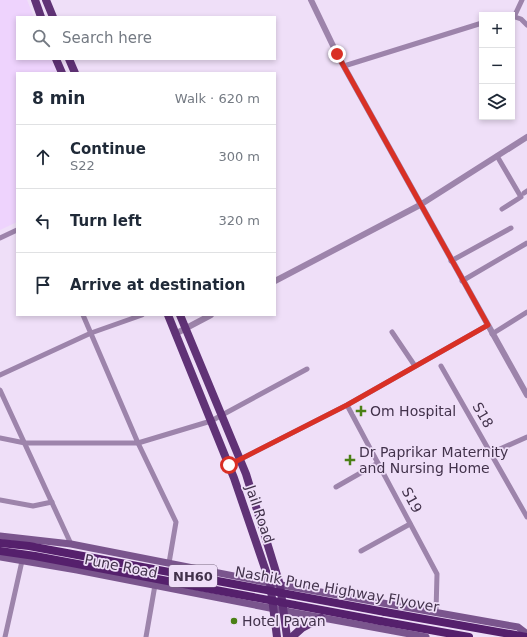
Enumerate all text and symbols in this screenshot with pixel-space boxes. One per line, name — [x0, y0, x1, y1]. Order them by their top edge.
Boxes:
map controls — [479, 12, 515, 120]
button: + — [479, 12, 515, 48]
search box — [16, 16, 276, 60]
icon: search — [30, 27, 52, 49]
text: Search here — [62, 29, 152, 47]
route end — [328, 45, 346, 63]
button: − — [479, 48, 515, 84]
button: layers — [479, 84, 515, 120]
text: 8 min — [32, 88, 85, 108]
text: Walk · 620 m — [175, 91, 260, 106]
text: Continue — [70, 140, 146, 158]
icon: ahead — [32, 146, 54, 168]
text: 300 m — [218, 149, 260, 164]
text: S22 — [70, 158, 95, 173]
icon: left — [32, 210, 54, 232]
text: Turn left — [70, 212, 142, 230]
text: 320 m — [218, 213, 260, 228]
icon: arrive — [32, 274, 54, 296]
text: Arrive at destination — [70, 276, 245, 294]
street label: S18 — [469, 399, 497, 431]
place label: Om Hospital — [370, 403, 456, 419]
marker: Om Hospital — [355, 405, 367, 417]
place label: Dr Paprikar Maternity and Nursing Home — [359, 444, 508, 476]
marker: Dr Paprikar Maternity and Nursing Home — [344, 454, 356, 466]
route start — [220, 456, 238, 474]
street label: Jail Road — [242, 482, 277, 545]
street label: S19 — [399, 484, 425, 516]
street label: Pune Road — [83, 551, 159, 581]
street label: Nashik Pune Highway Flyover — [234, 563, 441, 615]
road number: NH60 — [169, 565, 217, 587]
place label: Hotel Pavan — [242, 613, 326, 629]
marker: Hotel Pavan — [229, 616, 239, 626]

